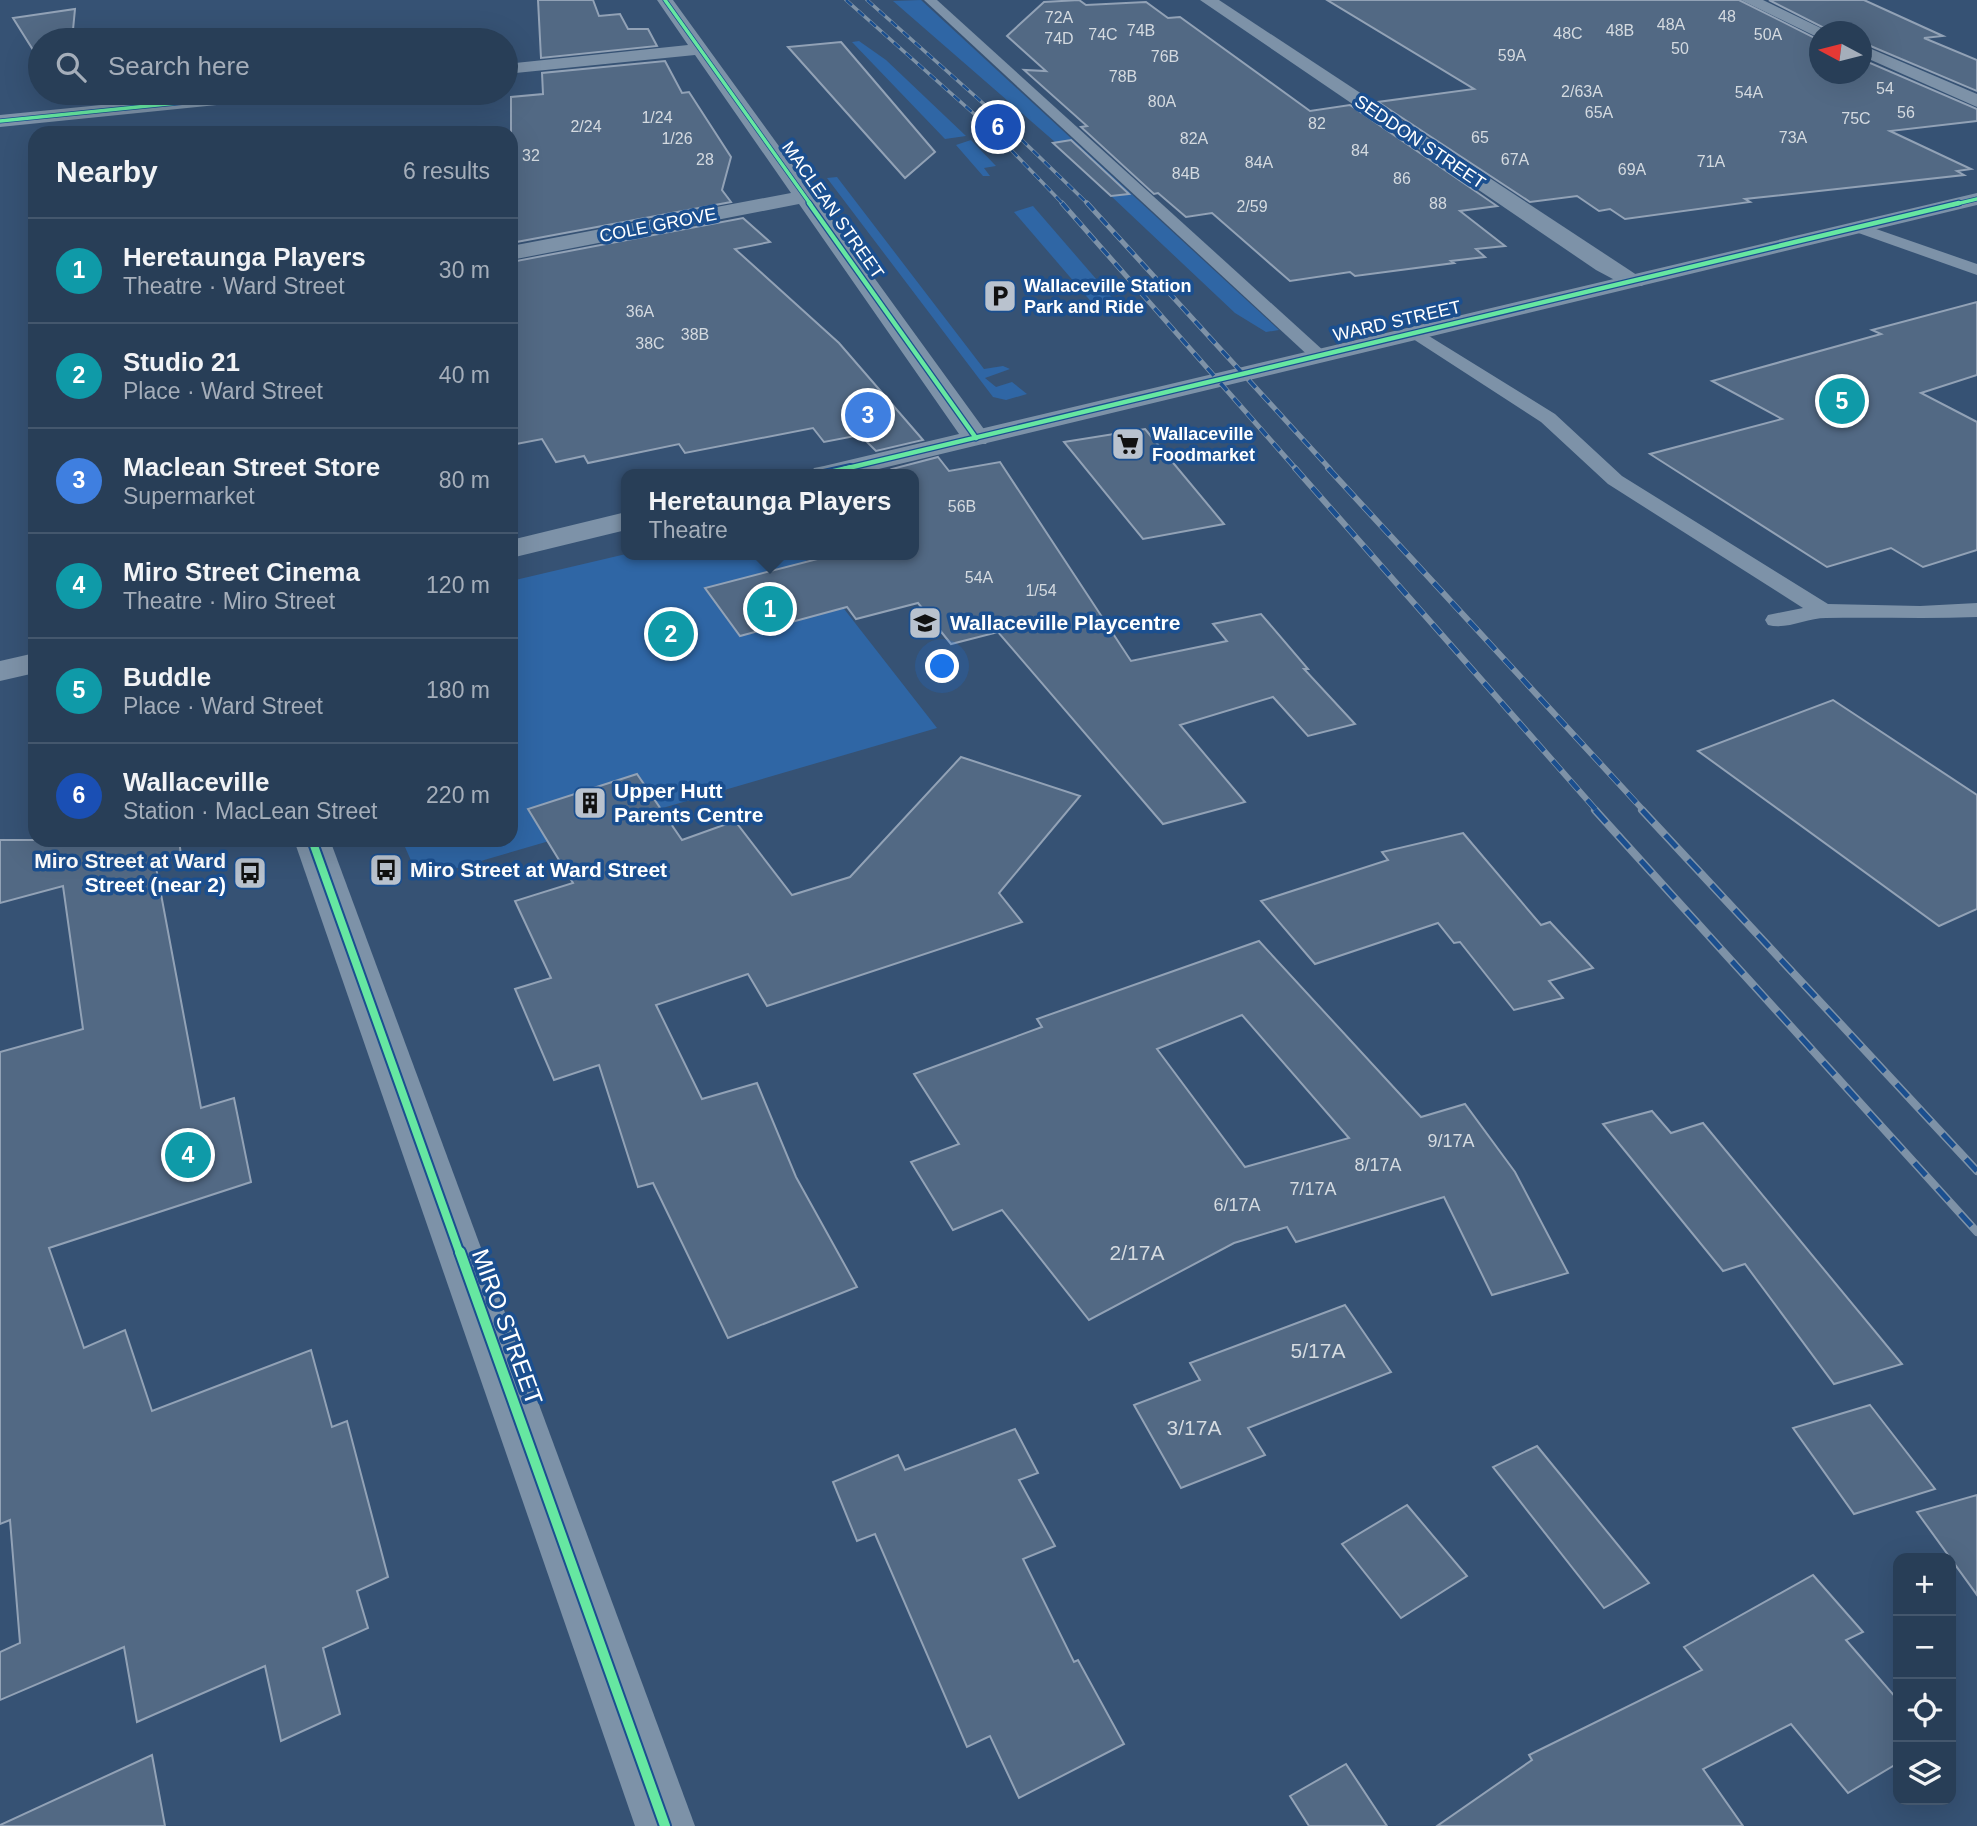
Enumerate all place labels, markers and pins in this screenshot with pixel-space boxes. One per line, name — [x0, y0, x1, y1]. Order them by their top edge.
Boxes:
pin: 6 — [975, 101, 1021, 153]
place label: Wallaceville Station Park and Ride — [1024, 276, 1191, 317]
parking icon: Wallaceville Station Park and Ride — [981, 277, 1019, 315]
pin: 5 — [1819, 375, 1865, 427]
pin: 3 — [845, 389, 891, 441]
place label: Wallaceville Foodmarket — [1152, 424, 1255, 465]
supermarket icon: Wallaceville Foodmarket — [1109, 425, 1147, 463]
pin: 1 — [747, 583, 793, 635]
school or university icon: Wallaceville Playcentre — [906, 604, 944, 642]
pin: 2 — [648, 608, 694, 660]
place label: Wallaceville Playcentre — [950, 611, 1180, 634]
place label: Upper Hutt Parents Centre — [614, 779, 763, 826]
building icon: Upper Hutt Parents Centre — [571, 784, 609, 822]
place label: Miro Street at Ward Street (near 2) — [34, 849, 226, 896]
bus stop icon: Miro Street at Ward Street — [367, 851, 405, 889]
bus stop icon: Miro Street at Ward Street (near 2) — [231, 854, 269, 892]
place label: Miro Street at Ward Street — [410, 858, 667, 881]
pin: 4 — [165, 1129, 211, 1181]

